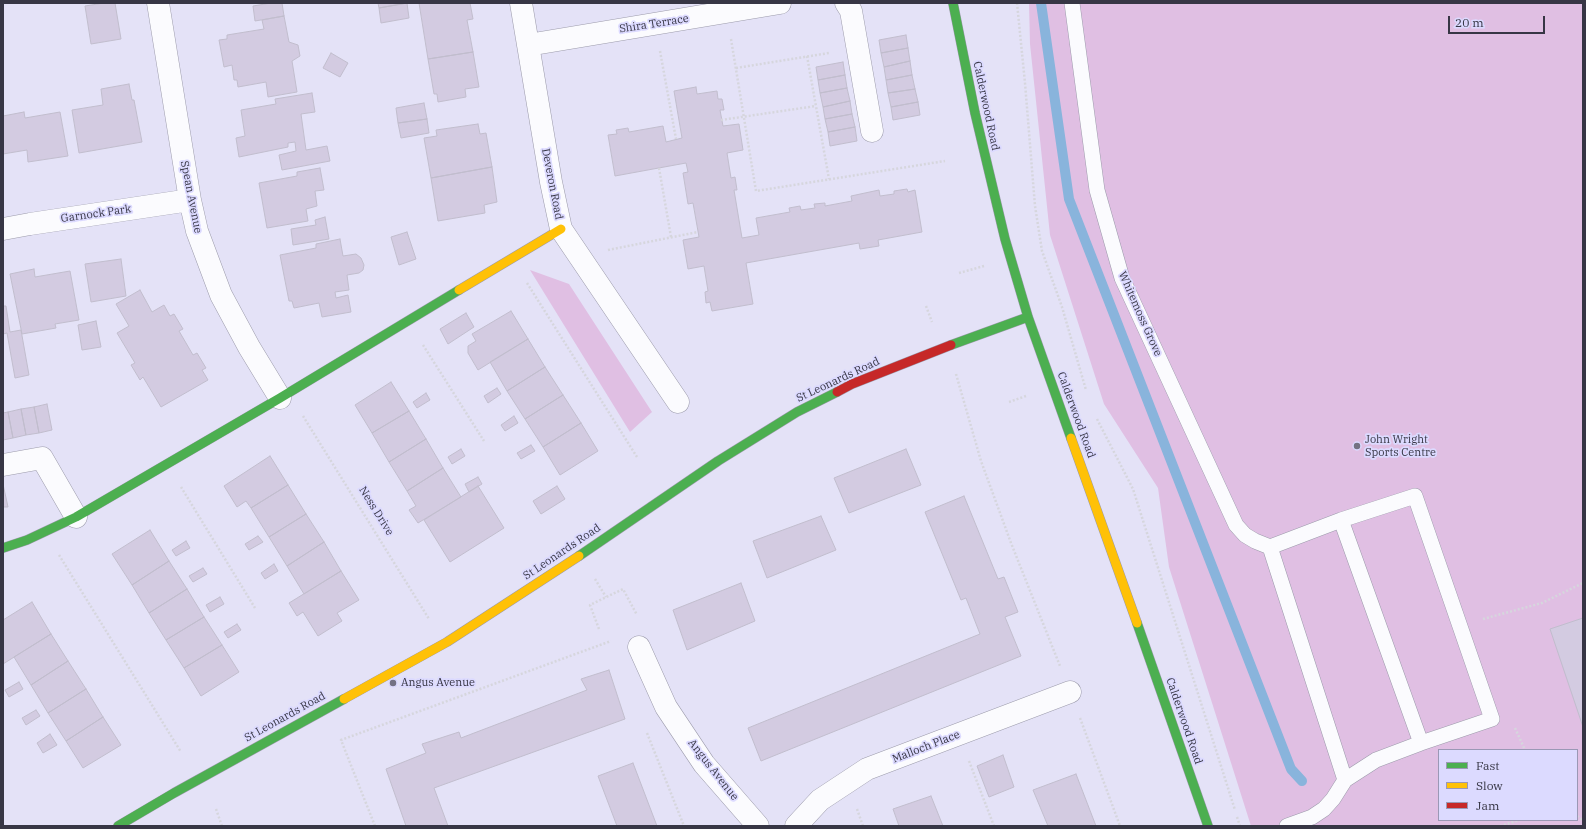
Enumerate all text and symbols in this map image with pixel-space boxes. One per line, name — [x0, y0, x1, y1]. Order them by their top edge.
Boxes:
scale bar — [1450, 8, 1547, 34]
street label: Shira Terrace — [618, 12, 690, 36]
text: 20 m — [1455, 15, 1484, 30]
street label: Calderwood Road — [970, 60, 1002, 152]
street label: Deveron Road — [539, 147, 565, 221]
street label: Spean Avenue — [178, 160, 204, 234]
street label: Garnock Park — [60, 203, 132, 225]
street label: Whitemoss Grove — [1115, 270, 1165, 358]
street label: St Leonards Road — [794, 355, 882, 405]
street label: Calderwood Road — [1054, 370, 1098, 460]
place label: John Wright Sports Centre — [1365, 433, 1436, 459]
marker: John Wright Sports Centre — [1352, 441, 1362, 451]
street label: Ness Drive — [356, 484, 396, 538]
street label: St Leonards Road — [521, 521, 603, 583]
place label: Angus Avenue — [401, 676, 475, 690]
street label: Calderwood Road — [1163, 676, 1205, 766]
marker: Angus Avenue — [388, 678, 398, 688]
street label: St Leonards Road — [242, 689, 328, 745]
street label: Malloch Place — [890, 728, 962, 766]
street label: Angus Avenue — [685, 737, 741, 803]
legend — [1438, 749, 1578, 821]
text: Fast — [1476, 758, 1500, 773]
text: Slow — [1476, 778, 1503, 793]
text: Jam — [1476, 798, 1499, 813]

